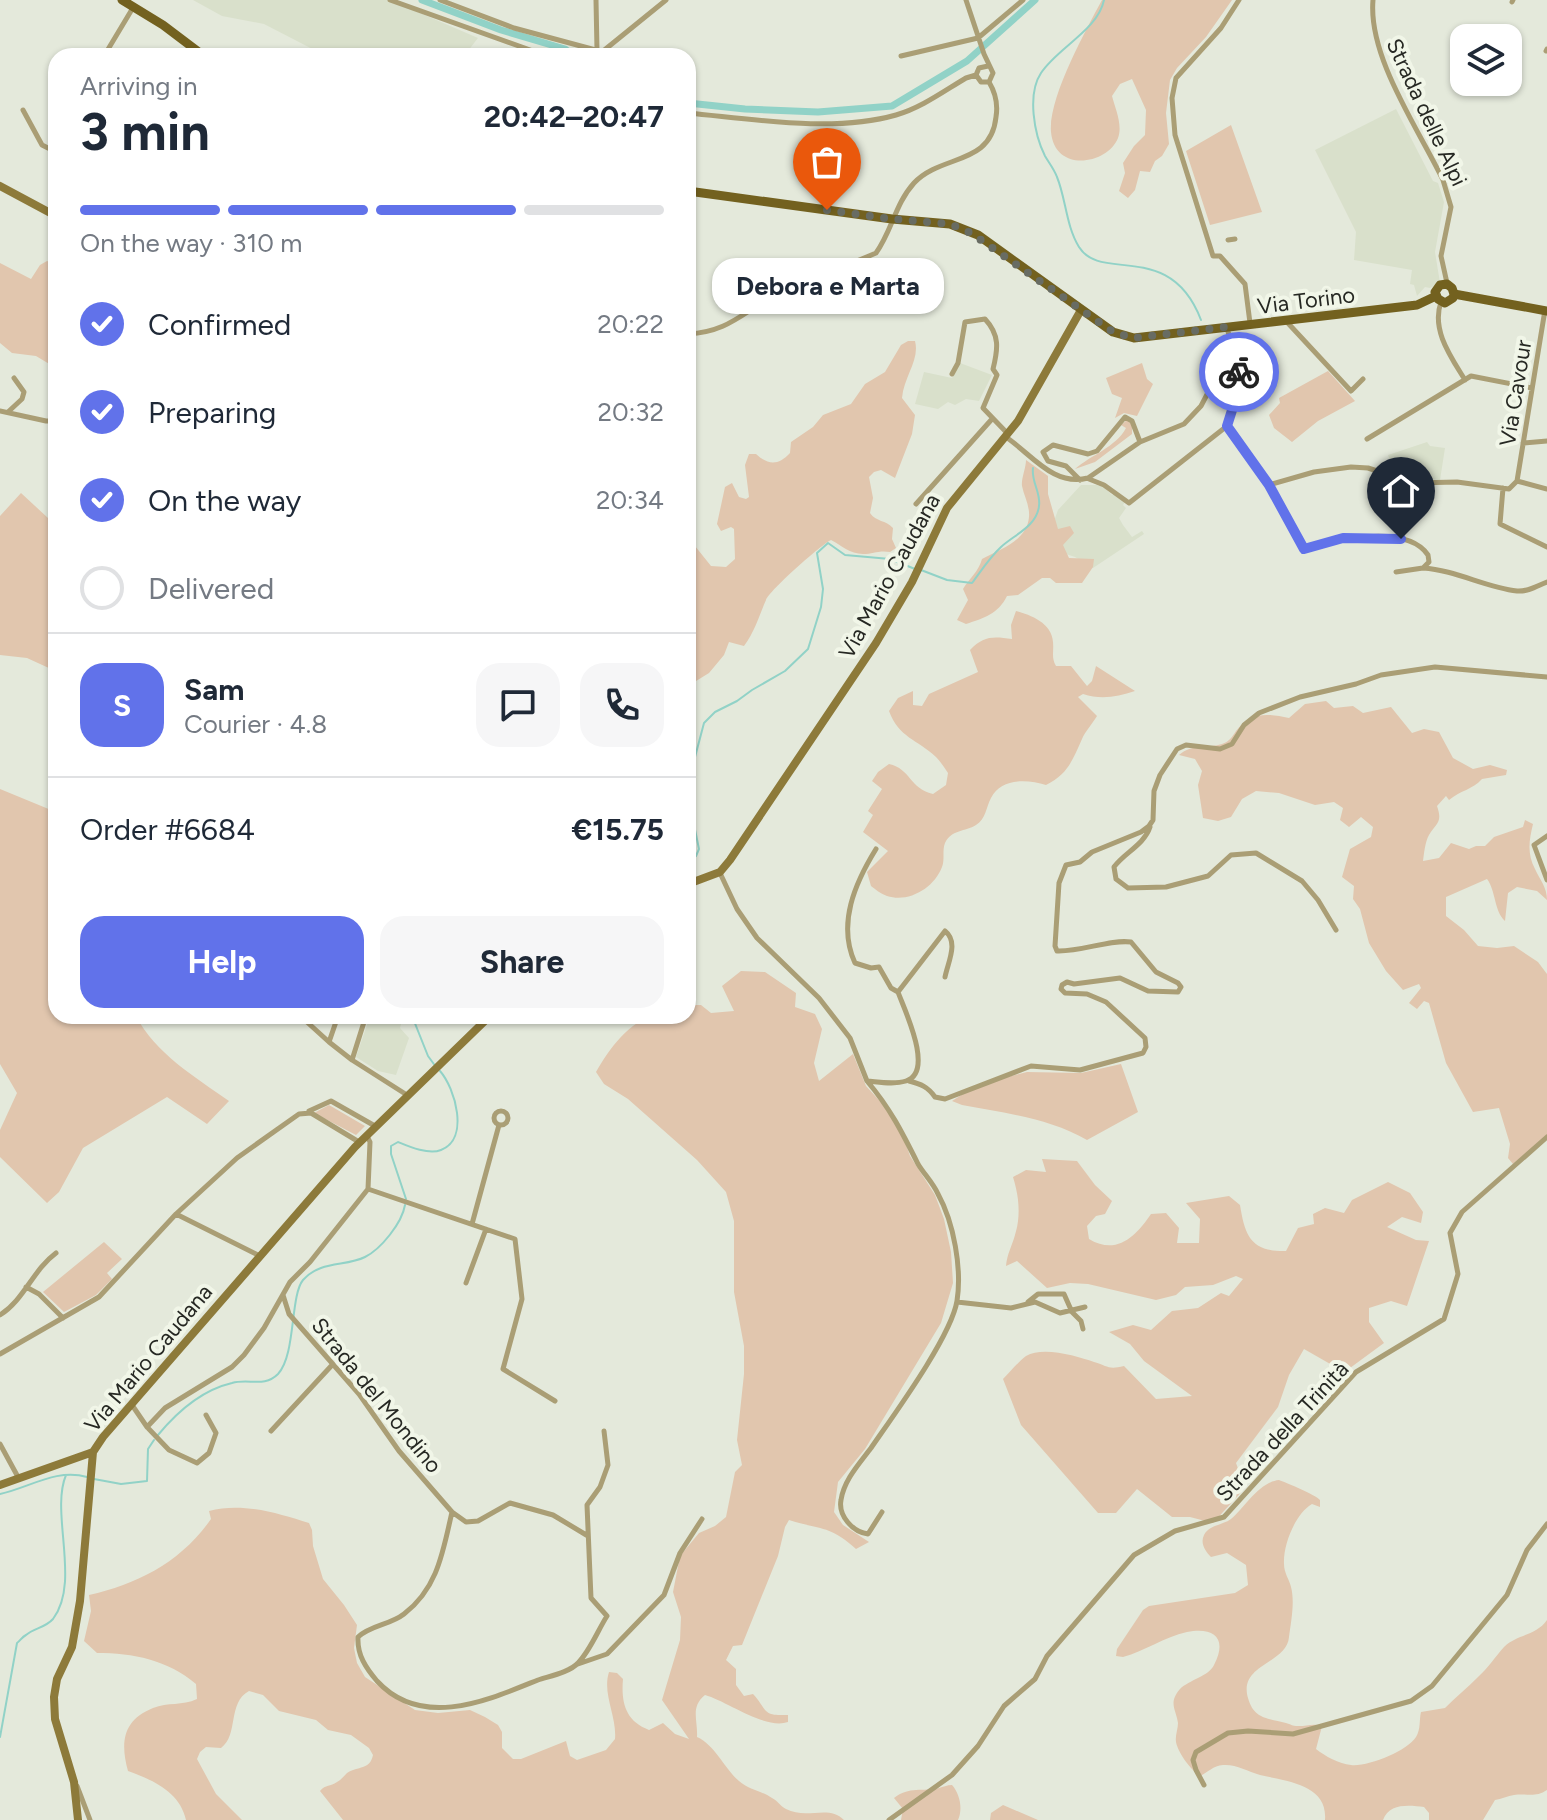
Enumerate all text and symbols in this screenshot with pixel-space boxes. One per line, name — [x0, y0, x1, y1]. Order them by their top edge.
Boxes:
map controls — [1450, 24, 1522, 96]
button: layers — [1450, 24, 1522, 96]
street label: Strada delle Alpi — [1381, 34, 1473, 190]
text: Arriving in — [80, 70, 198, 102]
text: 20:42–20:47 — [484, 98, 664, 135]
text: 3 min — [80, 101, 210, 163]
pin — [793, 128, 861, 210]
icon: bag — [805, 140, 849, 184]
text: On the way · 310 m — [80, 227, 302, 259]
callout: Debora e Marta — [711, 258, 943, 314]
text: Debora e Marta — [736, 270, 920, 302]
street label: Via Torino — [1256, 281, 1356, 320]
icon: check — [80, 302, 124, 346]
text: Confirmed — [148, 306, 291, 343]
text: 20:22 — [597, 308, 664, 340]
courier — [1199, 332, 1279, 412]
street label: Via Cavour — [1494, 337, 1537, 448]
icon: bike — [1217, 350, 1261, 394]
icon: check — [80, 390, 124, 434]
text: Preparing — [148, 394, 276, 431]
text: 20:32 — [598, 396, 664, 428]
pin — [1367, 457, 1435, 539]
icon: home — [1379, 469, 1423, 513]
icon: check — [80, 478, 124, 522]
text: On the way — [148, 482, 301, 519]
text: 20:34 — [596, 484, 664, 516]
street label: Via Mario Caudana — [833, 489, 946, 663]
text: Delivered — [148, 570, 274, 607]
button: chat — [476, 663, 560, 747]
button: phone — [580, 663, 664, 747]
text: Sam — [184, 671, 244, 708]
text: S — [113, 687, 131, 724]
text: Courier · 4.8 — [184, 708, 327, 740]
text: Order #6684 — [80, 811, 255, 848]
text: €15.75 — [572, 811, 664, 848]
button: Help — [80, 916, 364, 1008]
button: Share — [380, 916, 664, 1008]
street label: Via Mario Caudana — [79, 1279, 218, 1438]
street label: Strada del Mondino — [306, 1312, 447, 1478]
street label: Strada della Trinità — [1211, 1356, 1354, 1507]

